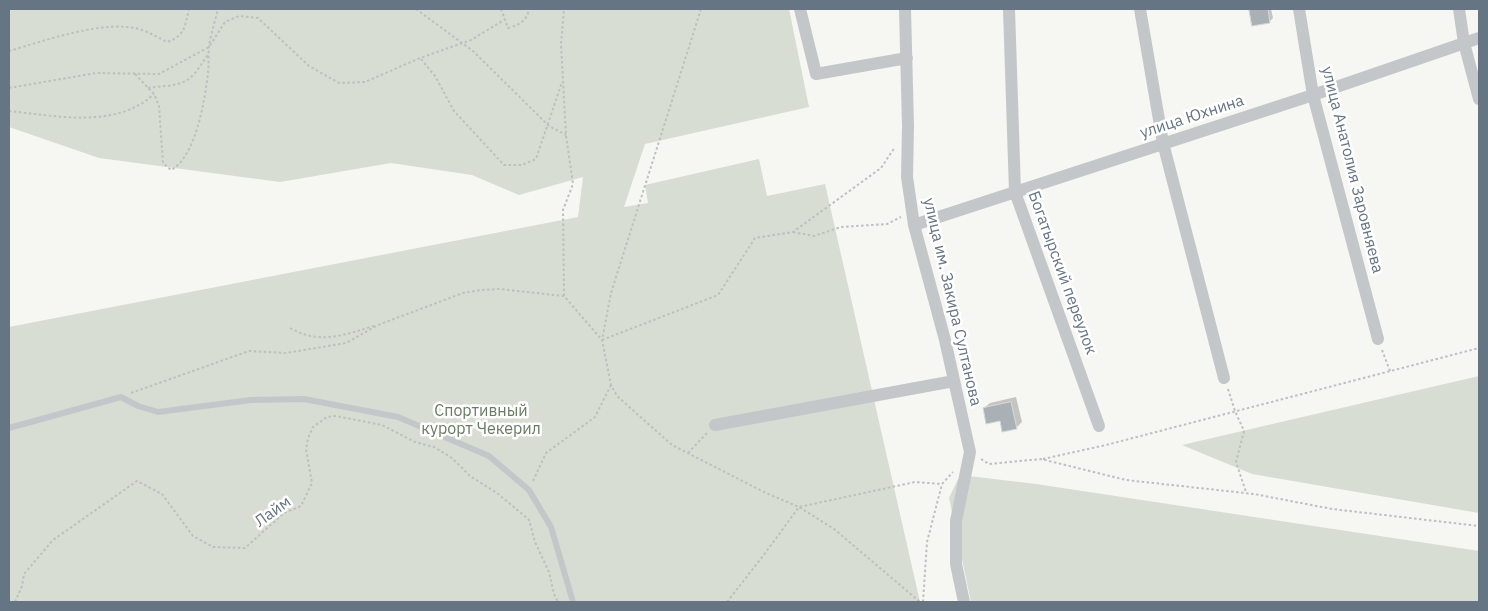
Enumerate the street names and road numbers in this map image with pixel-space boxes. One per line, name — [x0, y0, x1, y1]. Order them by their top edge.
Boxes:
street label: улица Анатолия Заровняева — [1317, 65, 1387, 275]
street label: улица Юхнина — [1138, 91, 1246, 143]
street label: Богатырский переулок — [1023, 189, 1101, 357]
street label: улица им. Закира Султанова — [919, 196, 985, 408]
street label: Лайм — [251, 492, 295, 532]

